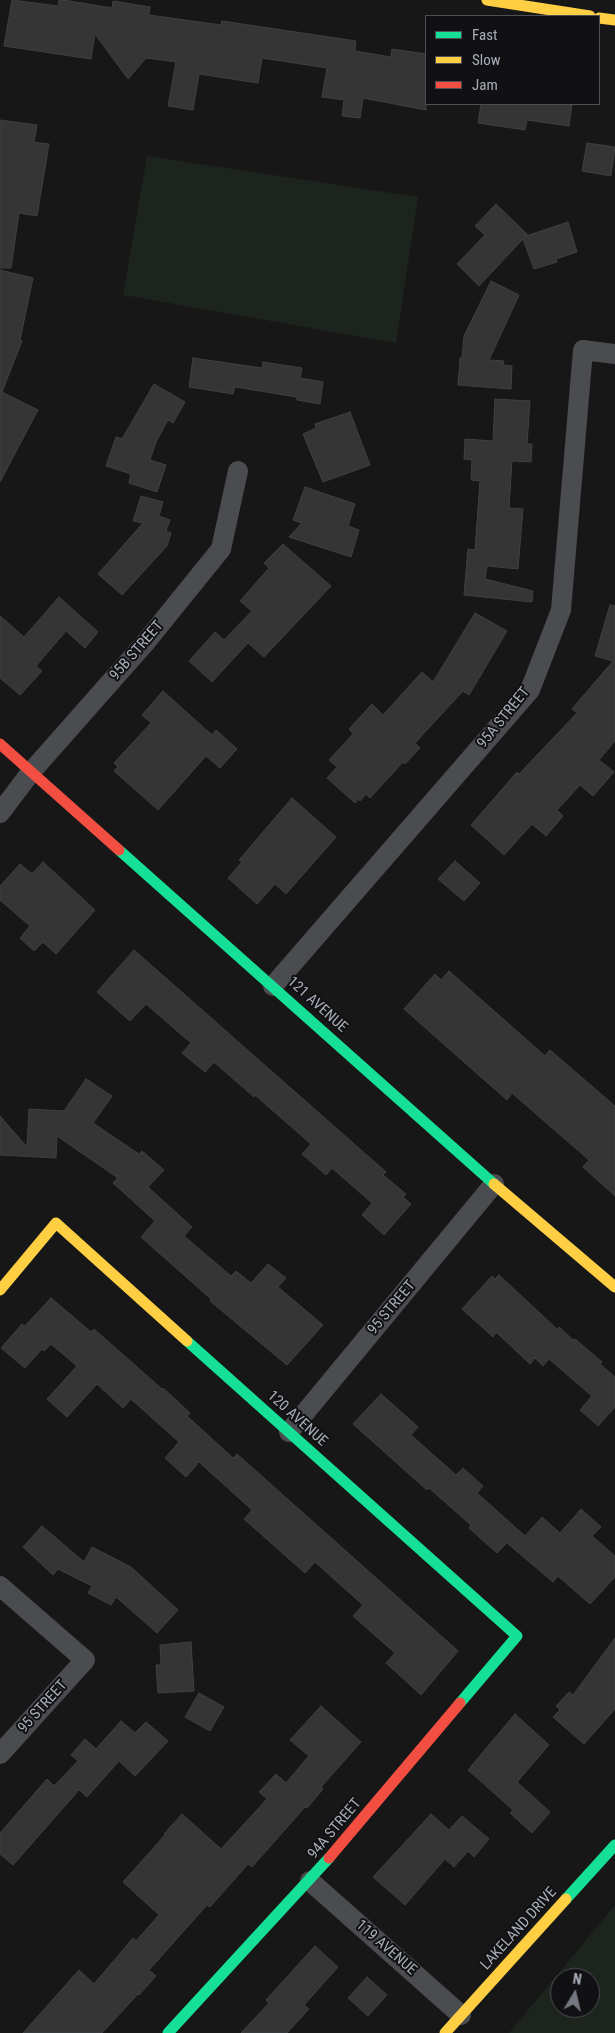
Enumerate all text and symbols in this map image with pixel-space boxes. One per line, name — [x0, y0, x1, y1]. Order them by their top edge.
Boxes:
legend — [425, 15, 600, 105]
text: Fast — [472, 26, 497, 44]
text: Slow — [472, 51, 501, 69]
text: Jam — [472, 76, 498, 94]
street label: 95B STREET — [106, 618, 168, 684]
street label: 95A STREET — [474, 684, 534, 752]
street label: 121 AVENUE — [283, 973, 351, 1037]
street label: 95 STREET — [364, 1277, 420, 1339]
street label: 120 AVENUE — [263, 1387, 331, 1451]
street label: 95 STREET — [15, 1677, 71, 1737]
street label: 94A STREET — [305, 1795, 365, 1863]
street label: LAKELAND DRIVE — [477, 1884, 561, 1974]
street label: 119 AVENUE — [352, 1917, 420, 1979]
north arrow — [550, 1968, 600, 2018]
text: N — [572, 1971, 583, 1988]

